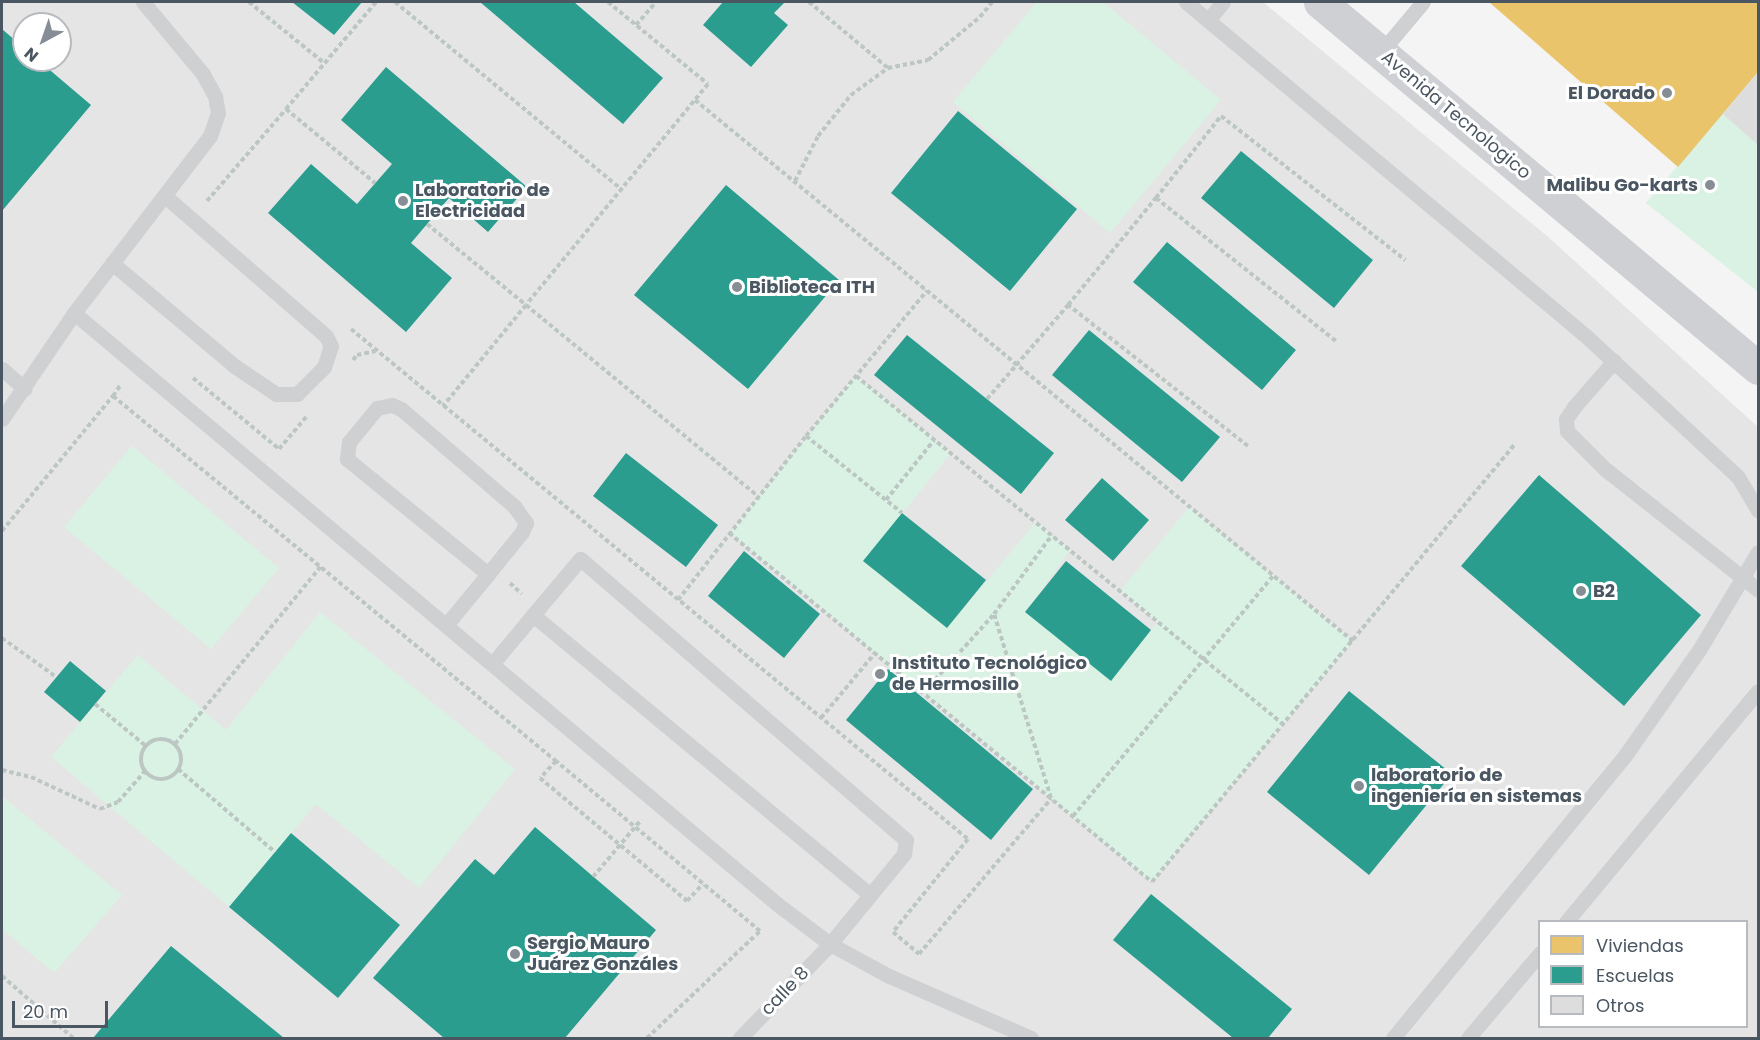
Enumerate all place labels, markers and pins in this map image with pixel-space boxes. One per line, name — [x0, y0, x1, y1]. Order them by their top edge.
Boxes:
place label: El Dorado — [1568, 82, 1655, 104]
marker: El Dorado — [1660, 86, 1674, 100]
place label: Malibu Go-karts — [1546, 174, 1698, 196]
marker: Malibu Go-karts — [1703, 178, 1717, 192]
place label: Laboratorio de Electricidad — [415, 180, 550, 222]
marker: Laboratorio de Electricidad — [396, 194, 410, 208]
place label: Biblioteca ITH — [749, 276, 875, 298]
marker: Biblioteca ITH — [730, 280, 744, 294]
place label: B2 — [1593, 580, 1615, 602]
marker: B2 — [1574, 584, 1588, 598]
place label: Instituto Tecnológico de Hermosillo — [892, 653, 1087, 696]
marker: Instituto Tecnológico de Hermosillo — [873, 667, 887, 681]
place label: laboratorio de ingeniería en sistemas — [1371, 765, 1582, 808]
marker: laboratorio de ingeniería en sistemas — [1352, 779, 1366, 793]
place label: Sergio Mauro Juárez Gonzáles — [527, 933, 678, 976]
marker: Sergio Mauro Juárez Gonzáles — [508, 947, 522, 961]

